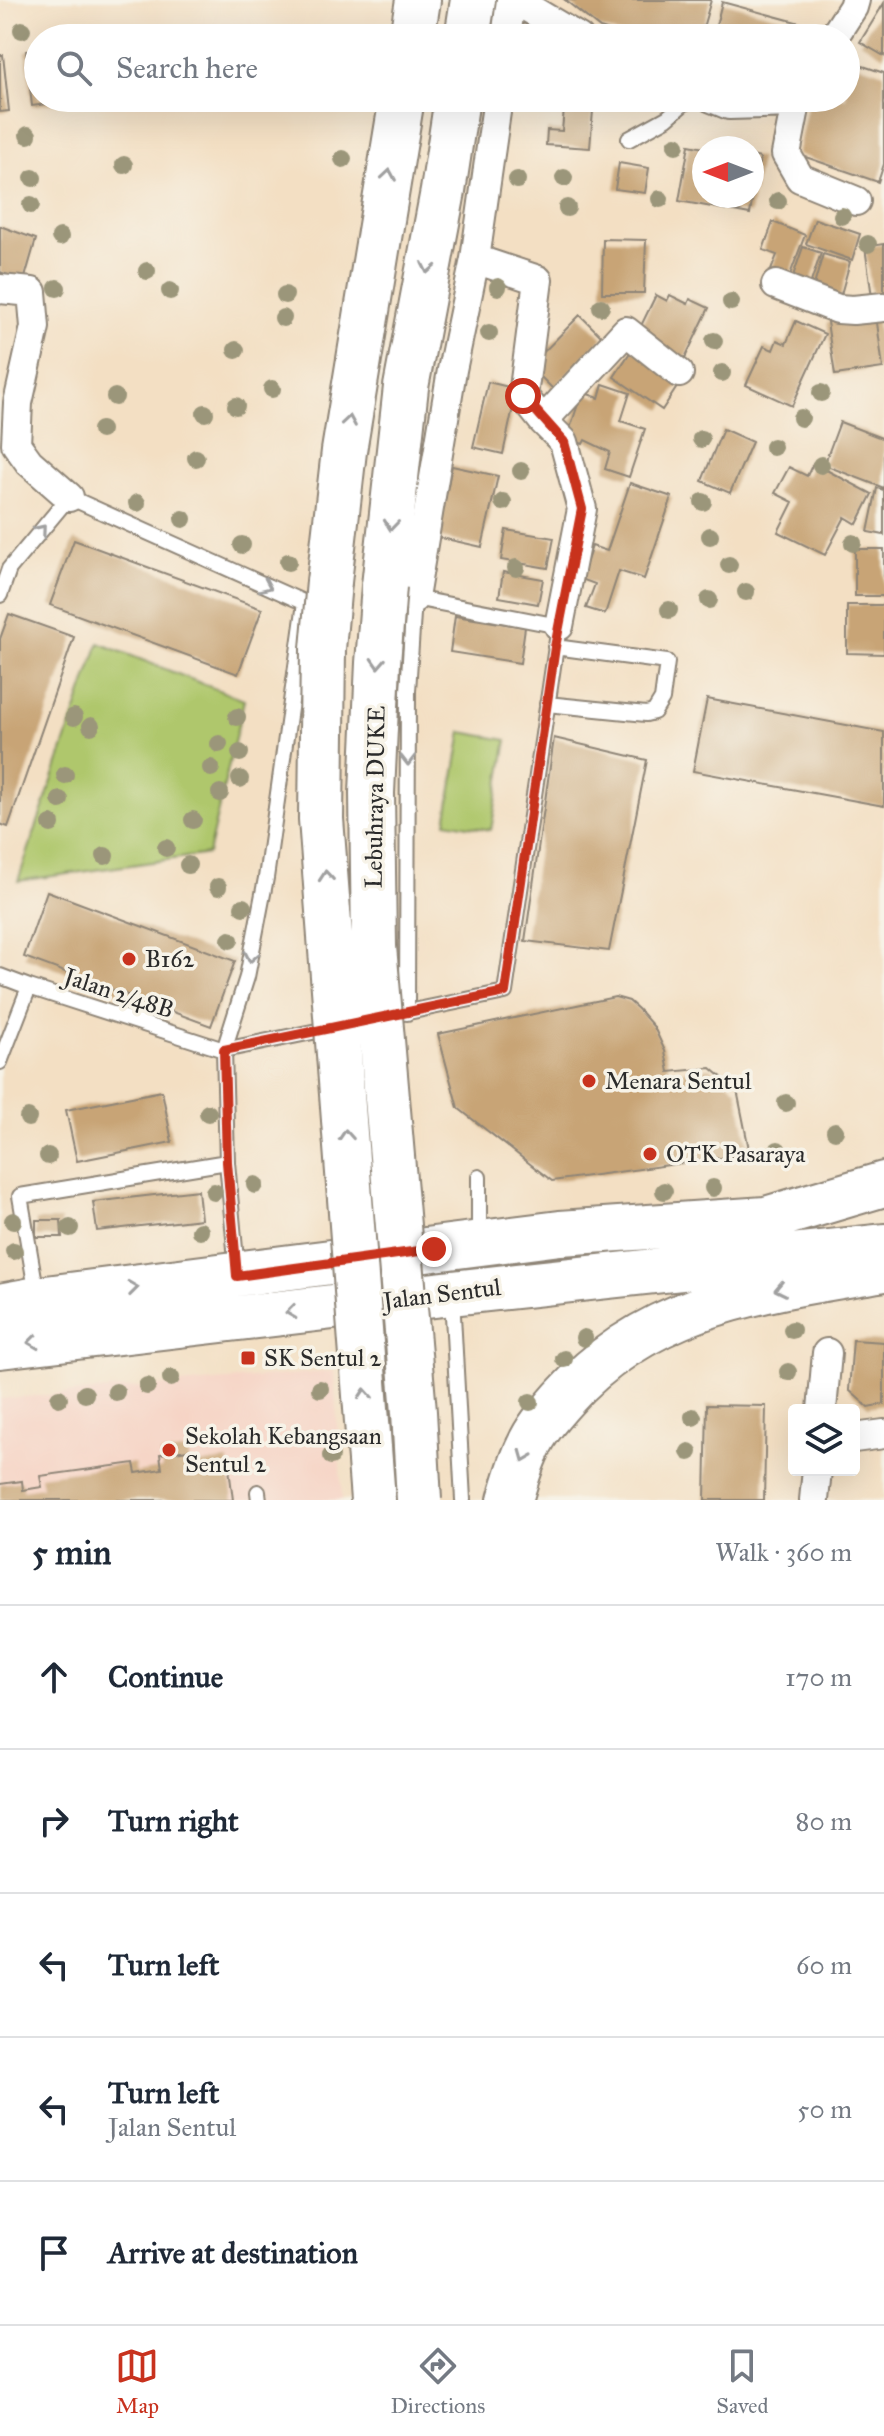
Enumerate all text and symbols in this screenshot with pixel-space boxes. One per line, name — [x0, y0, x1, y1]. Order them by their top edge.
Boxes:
search box — [24, 24, 860, 112]
icon: search — [52, 46, 96, 90]
text: Search here — [116, 50, 258, 86]
north arrow — [692, 136, 764, 208]
one-way arrow — [380, 168, 397, 182]
one-way arrow — [421, 261, 438, 274]
route start — [505, 378, 541, 414]
one-way arrow — [340, 414, 357, 428]
one-way arrow — [382, 519, 399, 532]
one-way arrow — [31, 525, 46, 540]
one-way arrow — [258, 576, 272, 592]
one-way arrow — [370, 657, 387, 670]
street label: Lebuhraya DUKE — [358, 705, 392, 889]
one-way arrow — [399, 754, 417, 767]
one-way arrow — [317, 869, 334, 882]
place label: B162 — [145, 944, 195, 974]
marker: B162 — [120, 950, 138, 968]
one-way arrow — [243, 950, 260, 963]
street label: Jalan 2/48B — [57, 960, 178, 1025]
place label: Menara Sentul — [605, 1066, 752, 1096]
marker: Menara Sentul — [580, 1072, 598, 1090]
one-way arrow — [338, 1128, 355, 1141]
place label: OTK Pasaraya — [666, 1139, 806, 1169]
marker: OTK Pasaraya — [641, 1145, 659, 1163]
route end — [416, 1231, 452, 1267]
street label: Jalan Sentul — [378, 1272, 503, 1316]
one-way arrow — [126, 1280, 140, 1297]
one-way arrow — [774, 1280, 787, 1297]
one-way arrow — [284, 1303, 297, 1320]
one-way arrow — [26, 1334, 39, 1351]
place label: SK Sentul 2 — [264, 1343, 382, 1373]
marker: SK Sentul 2 — [239, 1349, 257, 1367]
one-way arrow — [357, 1387, 374, 1400]
map controls — [788, 1404, 860, 1476]
button: layers — [788, 1404, 860, 1476]
place label: Sekolah Kebangsaan Sentul 2 — [185, 1421, 382, 1479]
marker: Sekolah Kebangsaan Sentul 2 — [160, 1441, 178, 1459]
one-way arrow — [518, 1448, 535, 1462]
text: 5 min — [32, 1532, 111, 1573]
text: Walk · 360 m — [715, 1536, 852, 1568]
icon: ahead — [32, 1655, 76, 1699]
text: Continue — [108, 1659, 223, 1695]
text: 170 m — [785, 1661, 852, 1693]
icon: right — [32, 1799, 76, 1843]
text: Turn right — [108, 1803, 239, 1839]
text: 80 m — [796, 1805, 852, 1837]
icon: left — [32, 1943, 76, 1987]
text: Turn left — [108, 1947, 219, 1983]
text: 60 m — [796, 1949, 852, 1981]
text: Turn left — [108, 2075, 219, 2111]
icon: left — [32, 2087, 76, 2131]
text: 50 m — [797, 2093, 852, 2125]
text: Jalan Sentul — [108, 2111, 236, 2143]
icon: arrive — [32, 2231, 76, 2275]
text: Arrive at destination — [108, 2235, 358, 2271]
tab: Map — [115, 2344, 159, 2419]
tab: Directions — [390, 2344, 485, 2419]
tab: Saved — [716, 2344, 768, 2419]

